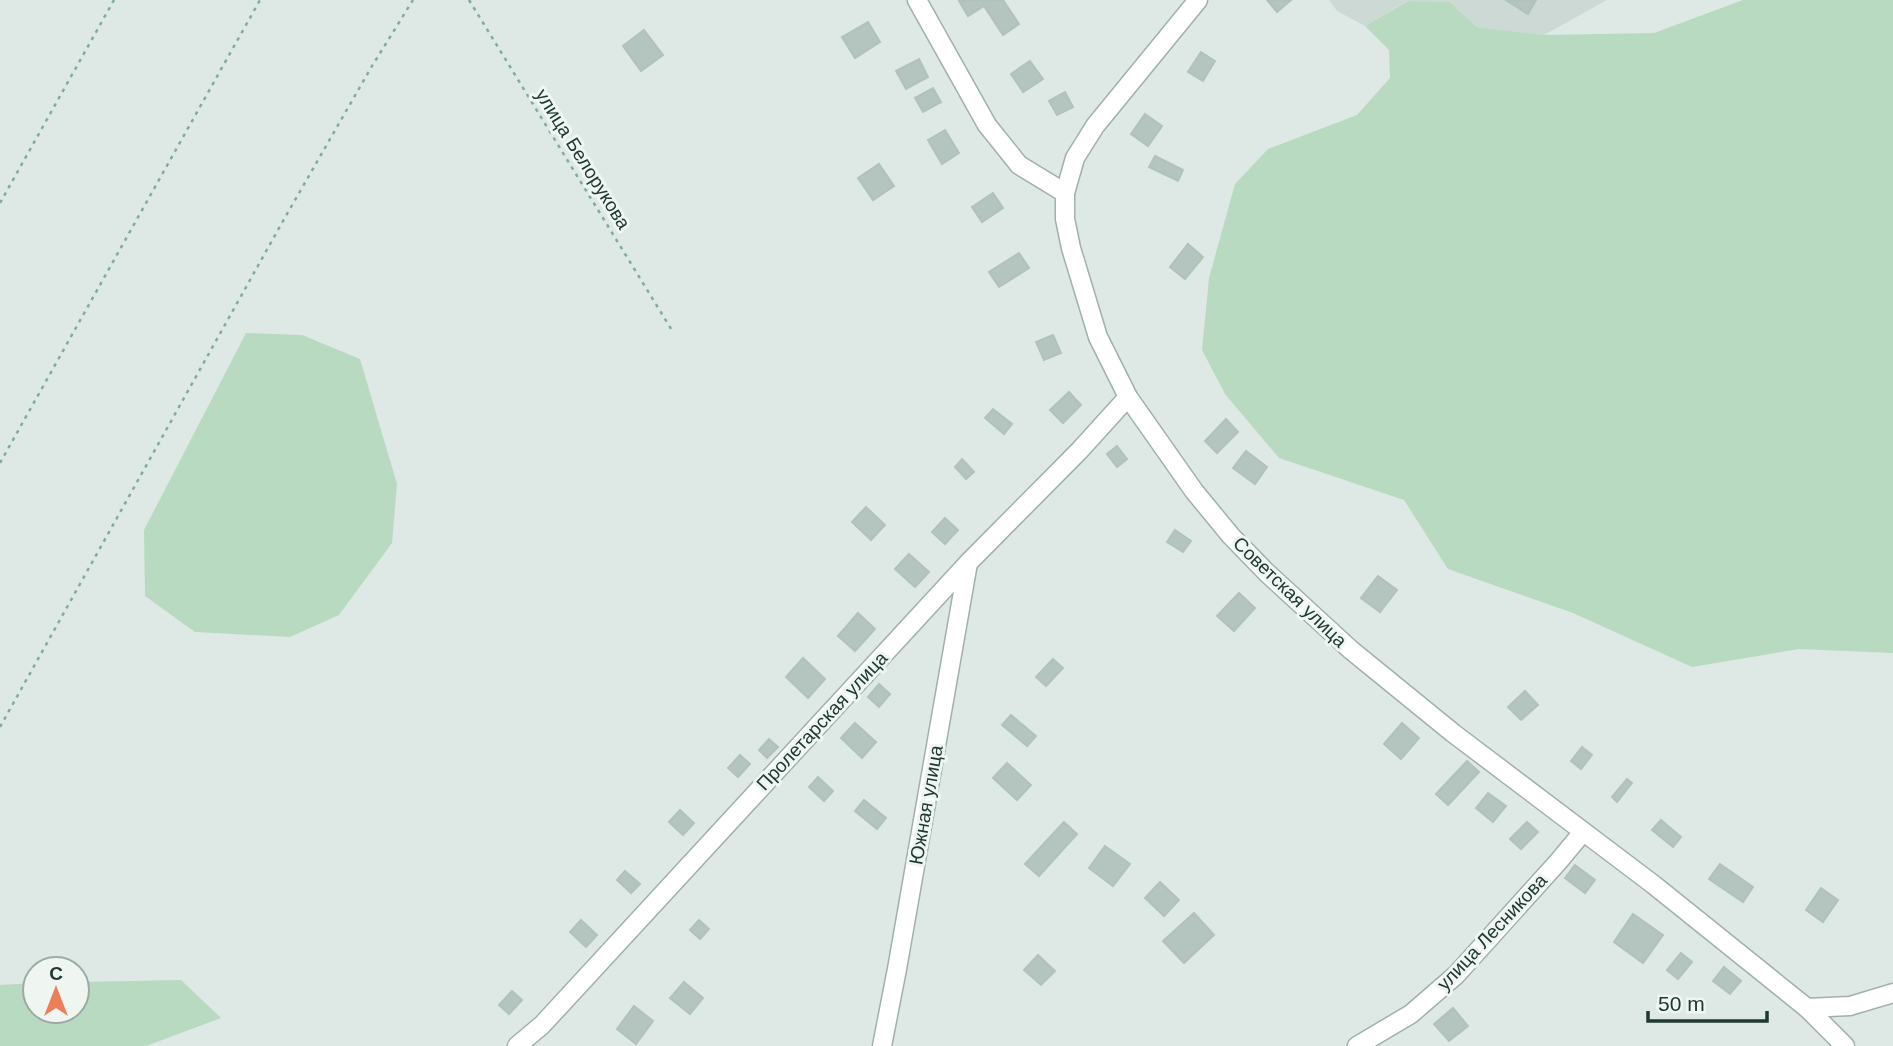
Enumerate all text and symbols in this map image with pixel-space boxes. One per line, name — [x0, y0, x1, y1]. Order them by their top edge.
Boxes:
street label: улица Белорукова — [531, 85, 635, 233]
street label: Советская улица — [1229, 533, 1351, 652]
street label: Пролетарская улица — [752, 647, 892, 795]
street label: Южная улица — [905, 743, 947, 866]
street label: улица Лесникова — [1433, 869, 1551, 994]
north arrow — [21, 955, 91, 1025]
text: С — [49, 963, 63, 984]
scale bar — [1648, 979, 1767, 1023]
text: 50 m — [1658, 992, 1705, 1015]

